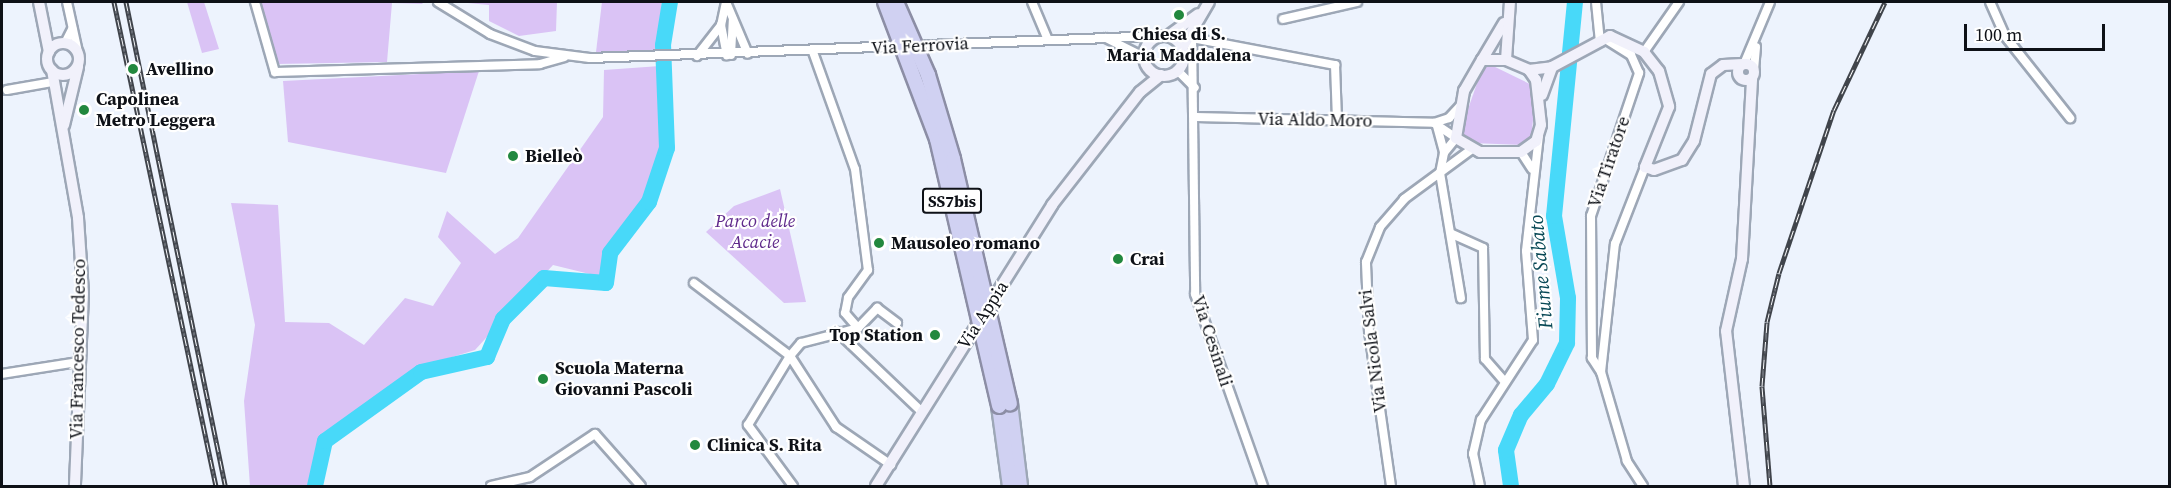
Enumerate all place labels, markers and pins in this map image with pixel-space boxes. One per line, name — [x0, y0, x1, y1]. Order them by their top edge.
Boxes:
marker: Chiesa di S. Maria Maddalena — [1172, 8, 1186, 22]
place label: Chiesa di S. Maria Maddalena — [1107, 24, 1251, 66]
place label: Avellino — [146, 58, 214, 80]
marker: Avellino — [124, 60, 142, 78]
place label: Capolinea Metro Leggera — [96, 89, 215, 132]
marker: Capolinea Metro Leggera — [77, 103, 91, 117]
place label: Bielleò — [525, 145, 583, 167]
marker: Bielleò — [506, 149, 520, 163]
place label: Mausoleo romano — [891, 232, 1040, 254]
marker: Mausoleo romano — [872, 236, 886, 250]
place label: Crai — [1130, 248, 1164, 270]
marker: Crai — [1111, 252, 1125, 266]
place label: Top Station — [829, 324, 923, 346]
marker: Top Station — [928, 328, 942, 342]
place label: Scuola Materna Giovanni Pascoli — [555, 358, 692, 400]
marker: Scuola Materna Giovanni Pascoli — [536, 372, 550, 386]
place label: Clinica S. Rita — [707, 434, 822, 456]
marker: Clinica S. Rita — [688, 438, 702, 452]

